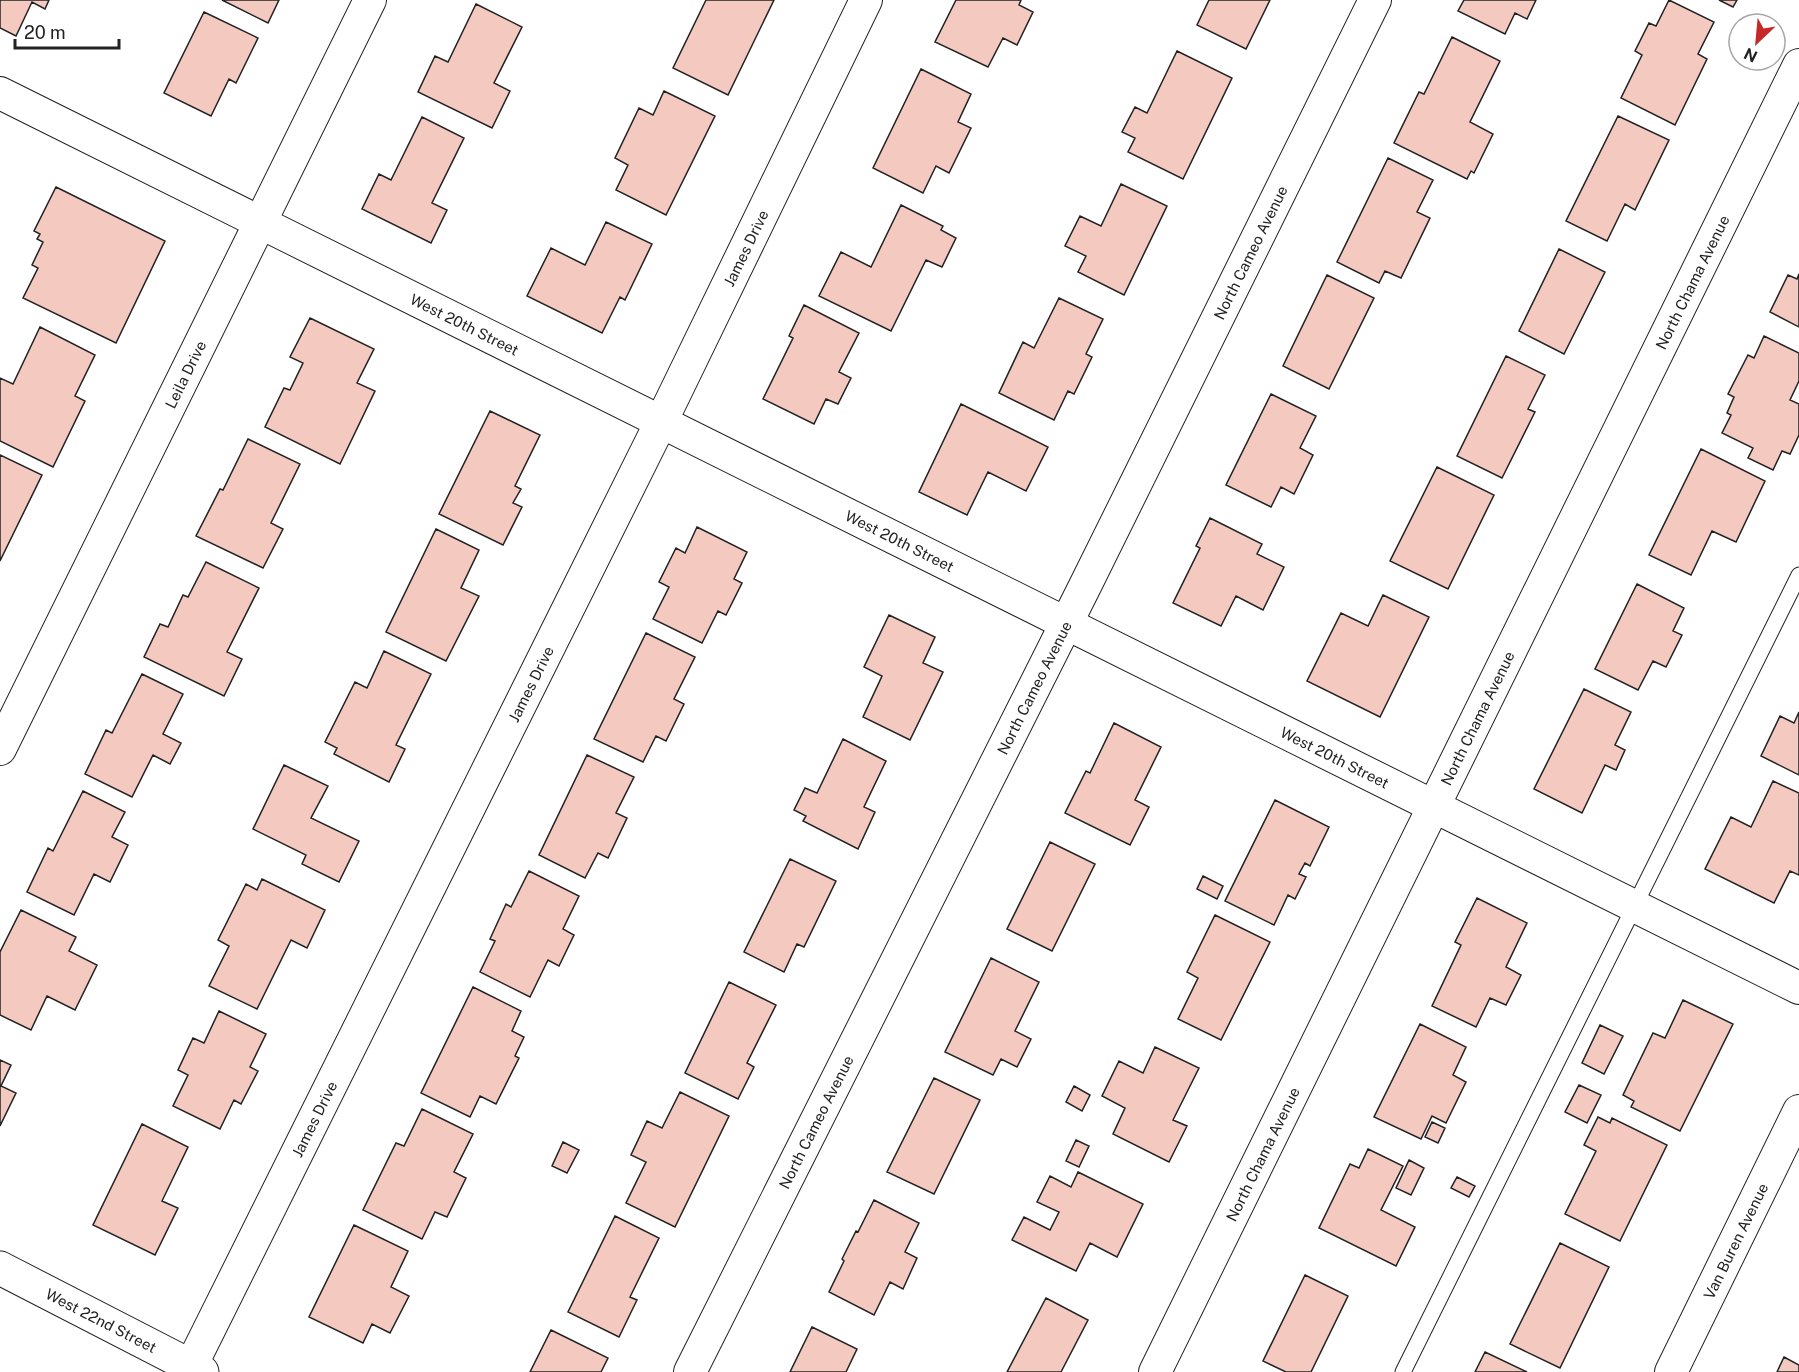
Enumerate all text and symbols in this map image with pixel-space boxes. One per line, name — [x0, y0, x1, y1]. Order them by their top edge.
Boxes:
scale bar — [15, 12, 118, 50]
north arrow — [1727, 12, 1787, 72]
text: 20 m — [24, 22, 66, 43]
text: N — [1741, 44, 1760, 66]
street label: North Cameo Avenue — [1210, 183, 1290, 322]
street label: James Drive — [720, 207, 771, 289]
street label: North Chama Avenue — [1652, 212, 1732, 352]
street label: West 20th Street — [408, 290, 522, 358]
street label: Leila Drive — [161, 338, 209, 411]
street label: West 20th Street — [843, 507, 957, 575]
street label: North Cameo Avenue — [993, 618, 1075, 757]
street label: James Drive — [505, 643, 557, 725]
street label: North Chama Avenue — [1437, 648, 1517, 788]
street label: West 20th Street — [1278, 723, 1392, 791]
street label: North Cameo Avenue — [775, 1052, 856, 1191]
street label: James Drive — [288, 1078, 340, 1160]
street label: North Chama Avenue — [1222, 1084, 1303, 1224]
street label: Van Buren Avenue — [1700, 1180, 1771, 1302]
street label: West 22nd Street — [43, 1285, 160, 1356]

